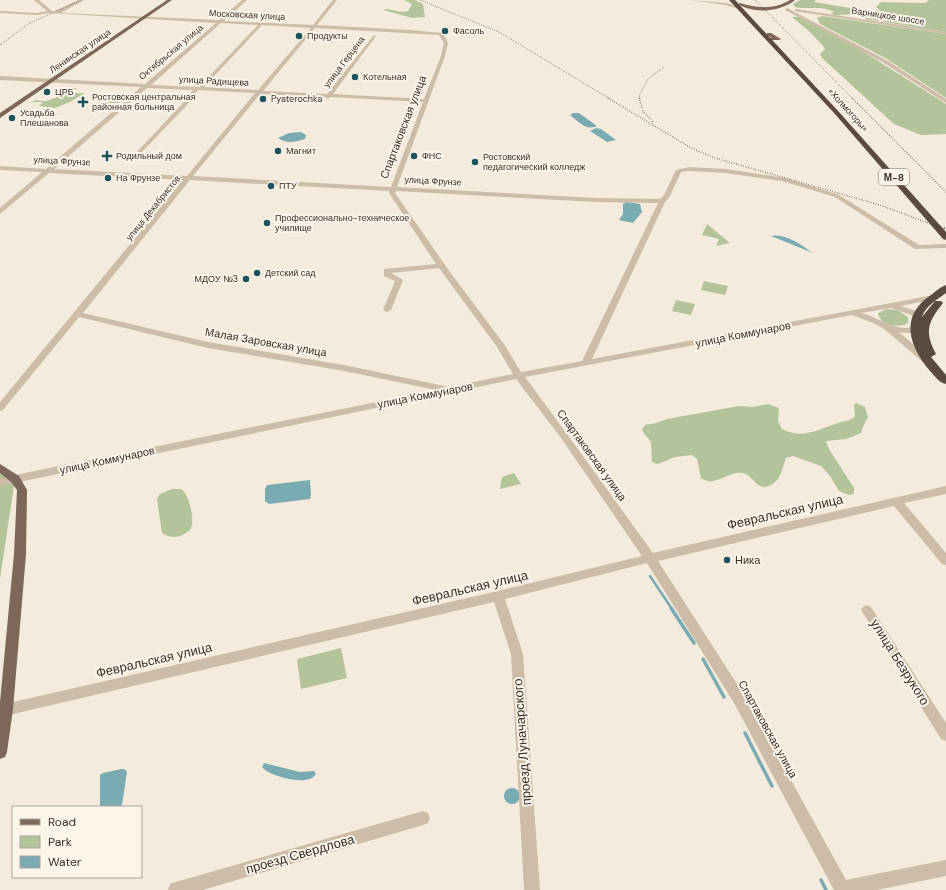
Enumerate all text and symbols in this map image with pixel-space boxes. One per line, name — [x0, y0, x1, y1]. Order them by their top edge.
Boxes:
street label: Варницкое шоссе — [851, 4, 925, 28]
street label: Московская улица — [208, 7, 286, 23]
street label: Октябрьская улица — [136, 22, 206, 82]
place label: Фасоль — [453, 25, 485, 37]
street label: Ленинская улица — [47, 26, 113, 76]
marker: Фасоль — [440, 26, 450, 36]
place label: Продукты — [307, 30, 348, 42]
marker: Продукты — [294, 31, 304, 41]
street label: улица Герцена — [321, 34, 367, 90]
place label: Котельная — [363, 71, 407, 83]
marker: Котельная — [350, 72, 360, 82]
street label: улица Радищева — [179, 73, 249, 89]
street label: Спартаковская улица — [377, 73, 429, 181]
place label: ЦРБ — [55, 86, 74, 98]
street label: «Холмогоры» — [825, 86, 871, 134]
marker: ЦРБ — [42, 87, 52, 97]
place label: Ростовская центральная районная больница — [92, 91, 196, 113]
place label: Pyaterochka — [271, 93, 323, 105]
marker: Pyaterochka — [258, 94, 268, 104]
marker: Ростовская центральная районная больница — [77, 96, 89, 108]
place label: Усадьба Плешанова — [20, 107, 69, 129]
marker: Усадьба Плешанова — [7, 113, 17, 123]
place label: Магнит — [286, 145, 316, 157]
marker: Магнит — [273, 146, 283, 156]
marker: Родильный дом — [101, 150, 113, 162]
place label: Родильный дом — [116, 150, 182, 162]
place label: ФНС — [422, 150, 442, 162]
marker: ФНС — [409, 151, 419, 161]
place label: Ростовский педагогический колледж — [483, 151, 585, 173]
street label: улица Фрунзе — [33, 154, 91, 168]
marker: Ростовский педагогический колледж — [470, 157, 480, 167]
road number: М-8 — [879, 169, 909, 185]
place label: На Фрунзе — [116, 172, 160, 184]
marker: На Фрунзе — [103, 173, 113, 183]
street label: улица Декабристов — [123, 173, 183, 243]
street label: улица Фрунзе — [404, 174, 462, 188]
place label: ПТУ — [279, 180, 297, 192]
marker: ПТУ — [266, 181, 276, 191]
place label: Профессионально-техническое училище — [275, 212, 409, 234]
marker: Профессионально-техническое училище — [262, 218, 272, 228]
place label: Детский сад — [265, 267, 316, 279]
marker: Детский сад — [252, 268, 262, 278]
place label: МДОУ №3 — [195, 273, 238, 285]
marker: МДОУ №3 — [241, 274, 251, 284]
street label: улица Коммунаров — [694, 318, 792, 350]
street label: Малая Заровская улица — [204, 324, 329, 360]
street label: улица Коммунаров — [376, 379, 474, 411]
street label: Спартаковская улица — [554, 407, 630, 504]
street label: улица Коммунаров — [58, 443, 156, 477]
street label: Февральская улица — [725, 490, 846, 534]
place label: Ника — [735, 553, 761, 567]
marker: Ника — [722, 555, 732, 565]
street label: Февральская улица — [410, 566, 531, 610]
street label: улица Безрукого — [867, 616, 933, 708]
street label: Февральская улица — [94, 638, 215, 682]
street label: проезд Луначарского — [509, 678, 535, 806]
street label: Спартаковская улица — [735, 678, 801, 781]
legend — [12, 806, 142, 878]
text: Road — [48, 814, 76, 830]
street label: проезд Свердлова — [244, 830, 357, 878]
text: Park — [48, 834, 72, 850]
text: Water — [48, 854, 82, 870]

